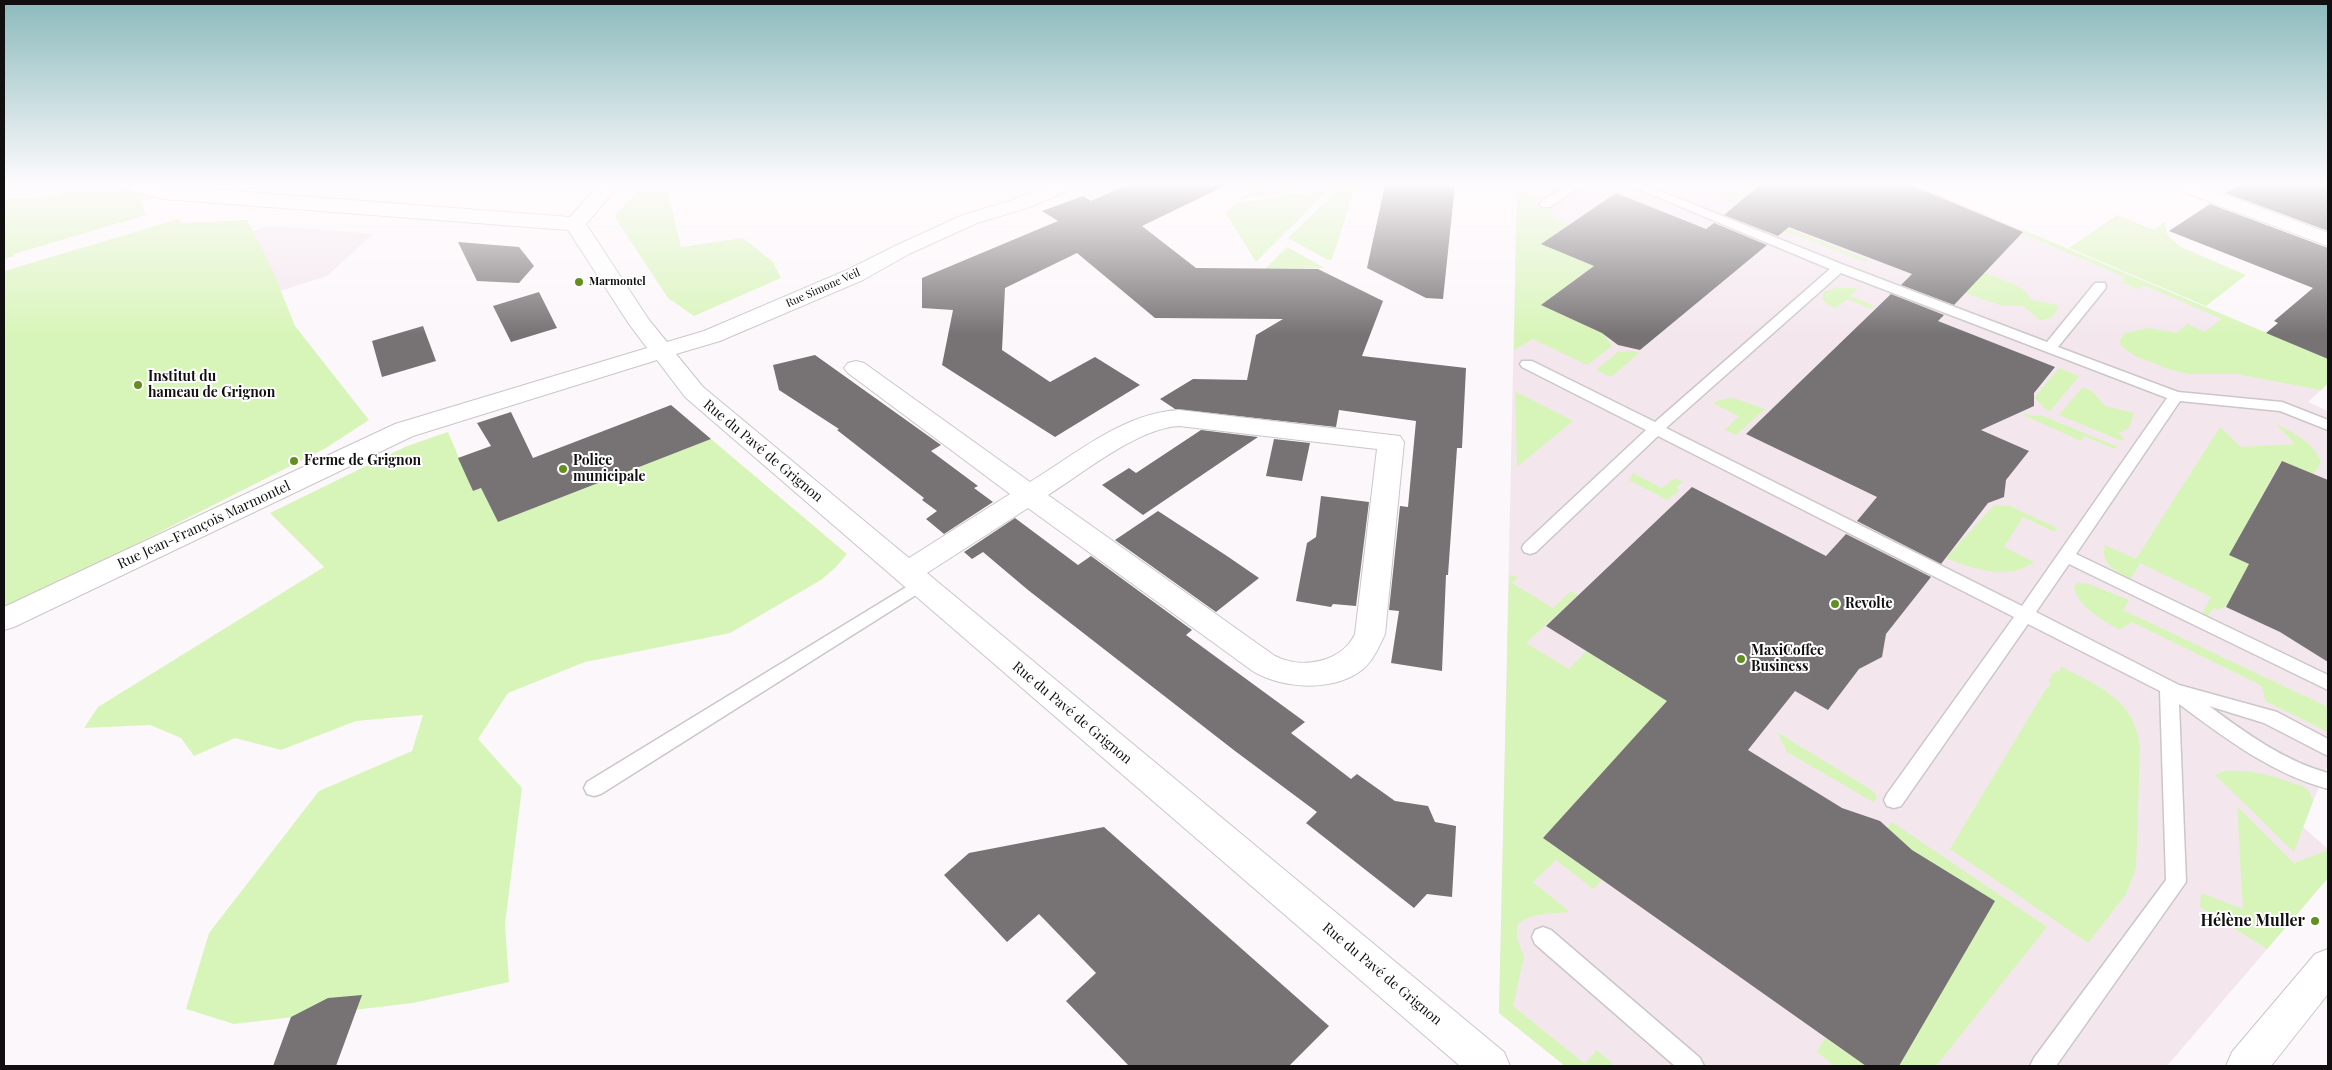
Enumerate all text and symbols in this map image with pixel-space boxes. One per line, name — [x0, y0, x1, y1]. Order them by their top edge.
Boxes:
street label: Rue Simone Veil — [784, 266, 862, 310]
place label: Marmontel — [589, 275, 646, 289]
marker: Marmontel — [573, 276, 585, 288]
place label: Institut du hameau de Grignon — [148, 369, 275, 402]
marker: Institut du hameau de Grignon — [132, 379, 144, 391]
street label: Rue du Pavé de Grignon — [700, 396, 826, 506]
place label: Ferme de Grignon — [304, 453, 421, 469]
place label: Police municipale — [573, 453, 645, 486]
marker: Ferme de Grignon — [288, 455, 300, 467]
marker: Police municipale — [557, 463, 569, 475]
street label: Rue Jean-François Marmontel — [115, 477, 293, 573]
place label: Revolte — [1845, 596, 1893, 612]
marker: Revolte — [1829, 598, 1841, 610]
place label: MaxiCoffee Business — [1751, 643, 1824, 676]
marker: MaxiCoffee Business — [1735, 653, 1747, 665]
street label: Rue du Pavé de Grignon — [1009, 658, 1135, 768]
place label: Hélène Muller — [2200, 911, 2305, 931]
marker: Hélène Muller — [2309, 915, 2321, 927]
street label: Rue du Pavé de Grignon — [1319, 919, 1445, 1029]

